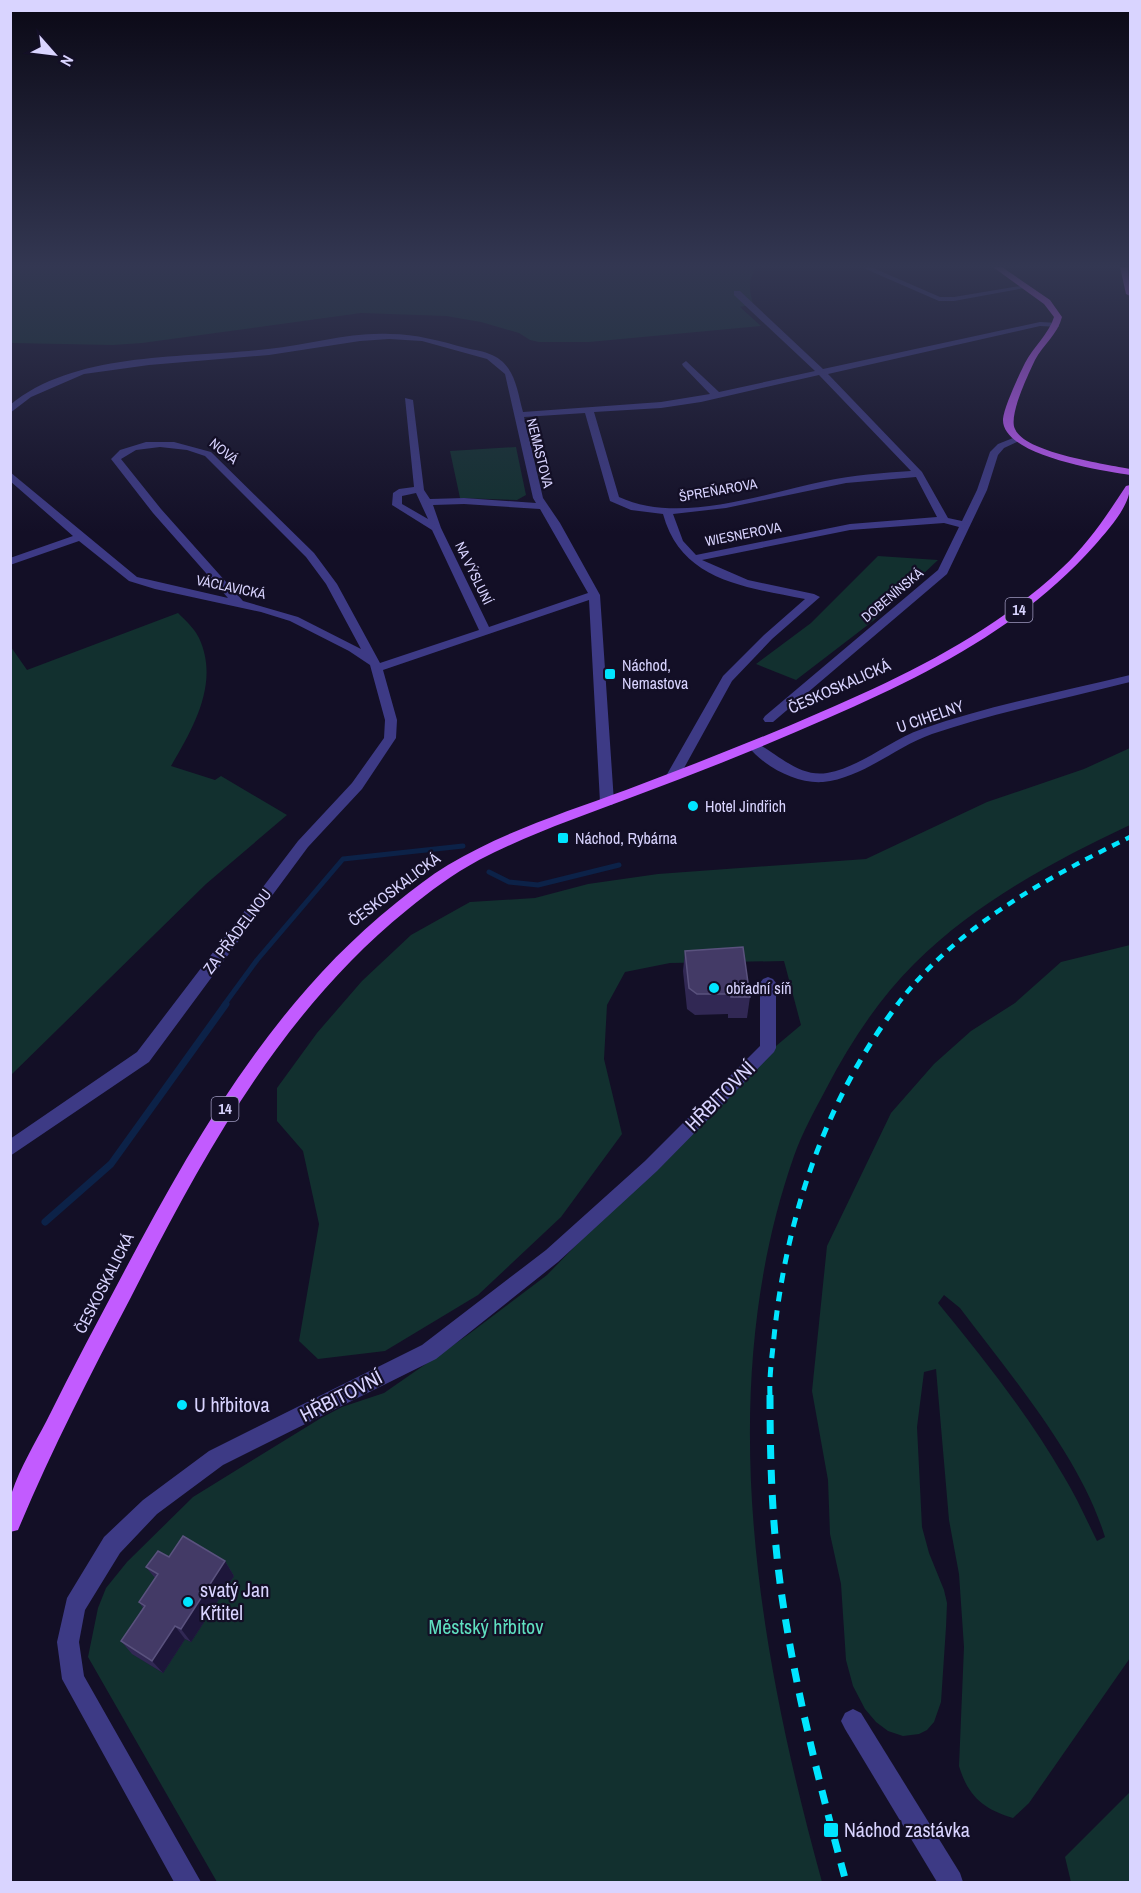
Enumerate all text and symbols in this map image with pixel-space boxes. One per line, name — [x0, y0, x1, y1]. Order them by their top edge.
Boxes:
north arrow — [24, 24, 84, 84]
text: N — [55, 52, 79, 70]
street label: NEMASTOVA — [523, 416, 557, 490]
street label: NOVÁ — [206, 434, 242, 468]
street label: ŠPREŇAROVA — [678, 474, 759, 506]
street label: WIESNEROVA — [703, 518, 783, 550]
street label: NA VÝSLUNÍ — [451, 539, 497, 608]
street label: DOBENÍNSKÁ — [857, 564, 927, 626]
street label: VÁCLAVICKÁ — [195, 571, 268, 603]
road number: 14 — [1006, 598, 1032, 622]
street label: ČESKOSKALICKÁ — [784, 653, 894, 718]
place label: Náchod, Nemastova — [622, 654, 689, 694]
marker: Náchod, Nemastova — [603, 667, 617, 681]
street label: U CIHELNY — [893, 694, 967, 738]
place label: Hotel Jindřich — [705, 795, 786, 817]
marker: Hotel Jindřich — [686, 799, 700, 813]
place label: Náchod, Rybárna — [575, 827, 678, 849]
marker: Náchod, Rybárna — [556, 831, 570, 845]
street label: ČESKOSKALICKÁ — [343, 847, 445, 931]
street label: ZA PŘÁDELNOU — [198, 884, 276, 978]
place label: obřadní síň — [726, 977, 792, 999]
marker: obřadní síň — [707, 981, 721, 995]
street label: HŘBITOVNÍ — [679, 1054, 761, 1137]
road number: 14 — [212, 1097, 238, 1121]
street label: ČESKOSKALICKÁ — [69, 1229, 139, 1337]
street label: HŘBITOVNÍ — [295, 1363, 387, 1428]
place label: U hřbitova — [194, 1391, 270, 1418]
marker: U hřbitova — [175, 1398, 189, 1412]
place label: svatý Jan Křtitel — [200, 1576, 269, 1626]
marker: svatý Jan Křtitel — [181, 1595, 195, 1609]
park label: Městský hřbitov — [429, 1613, 544, 1640]
place label: Náchod zastávka — [844, 1816, 970, 1843]
marker: Náchod zastávka — [822, 1821, 840, 1839]

